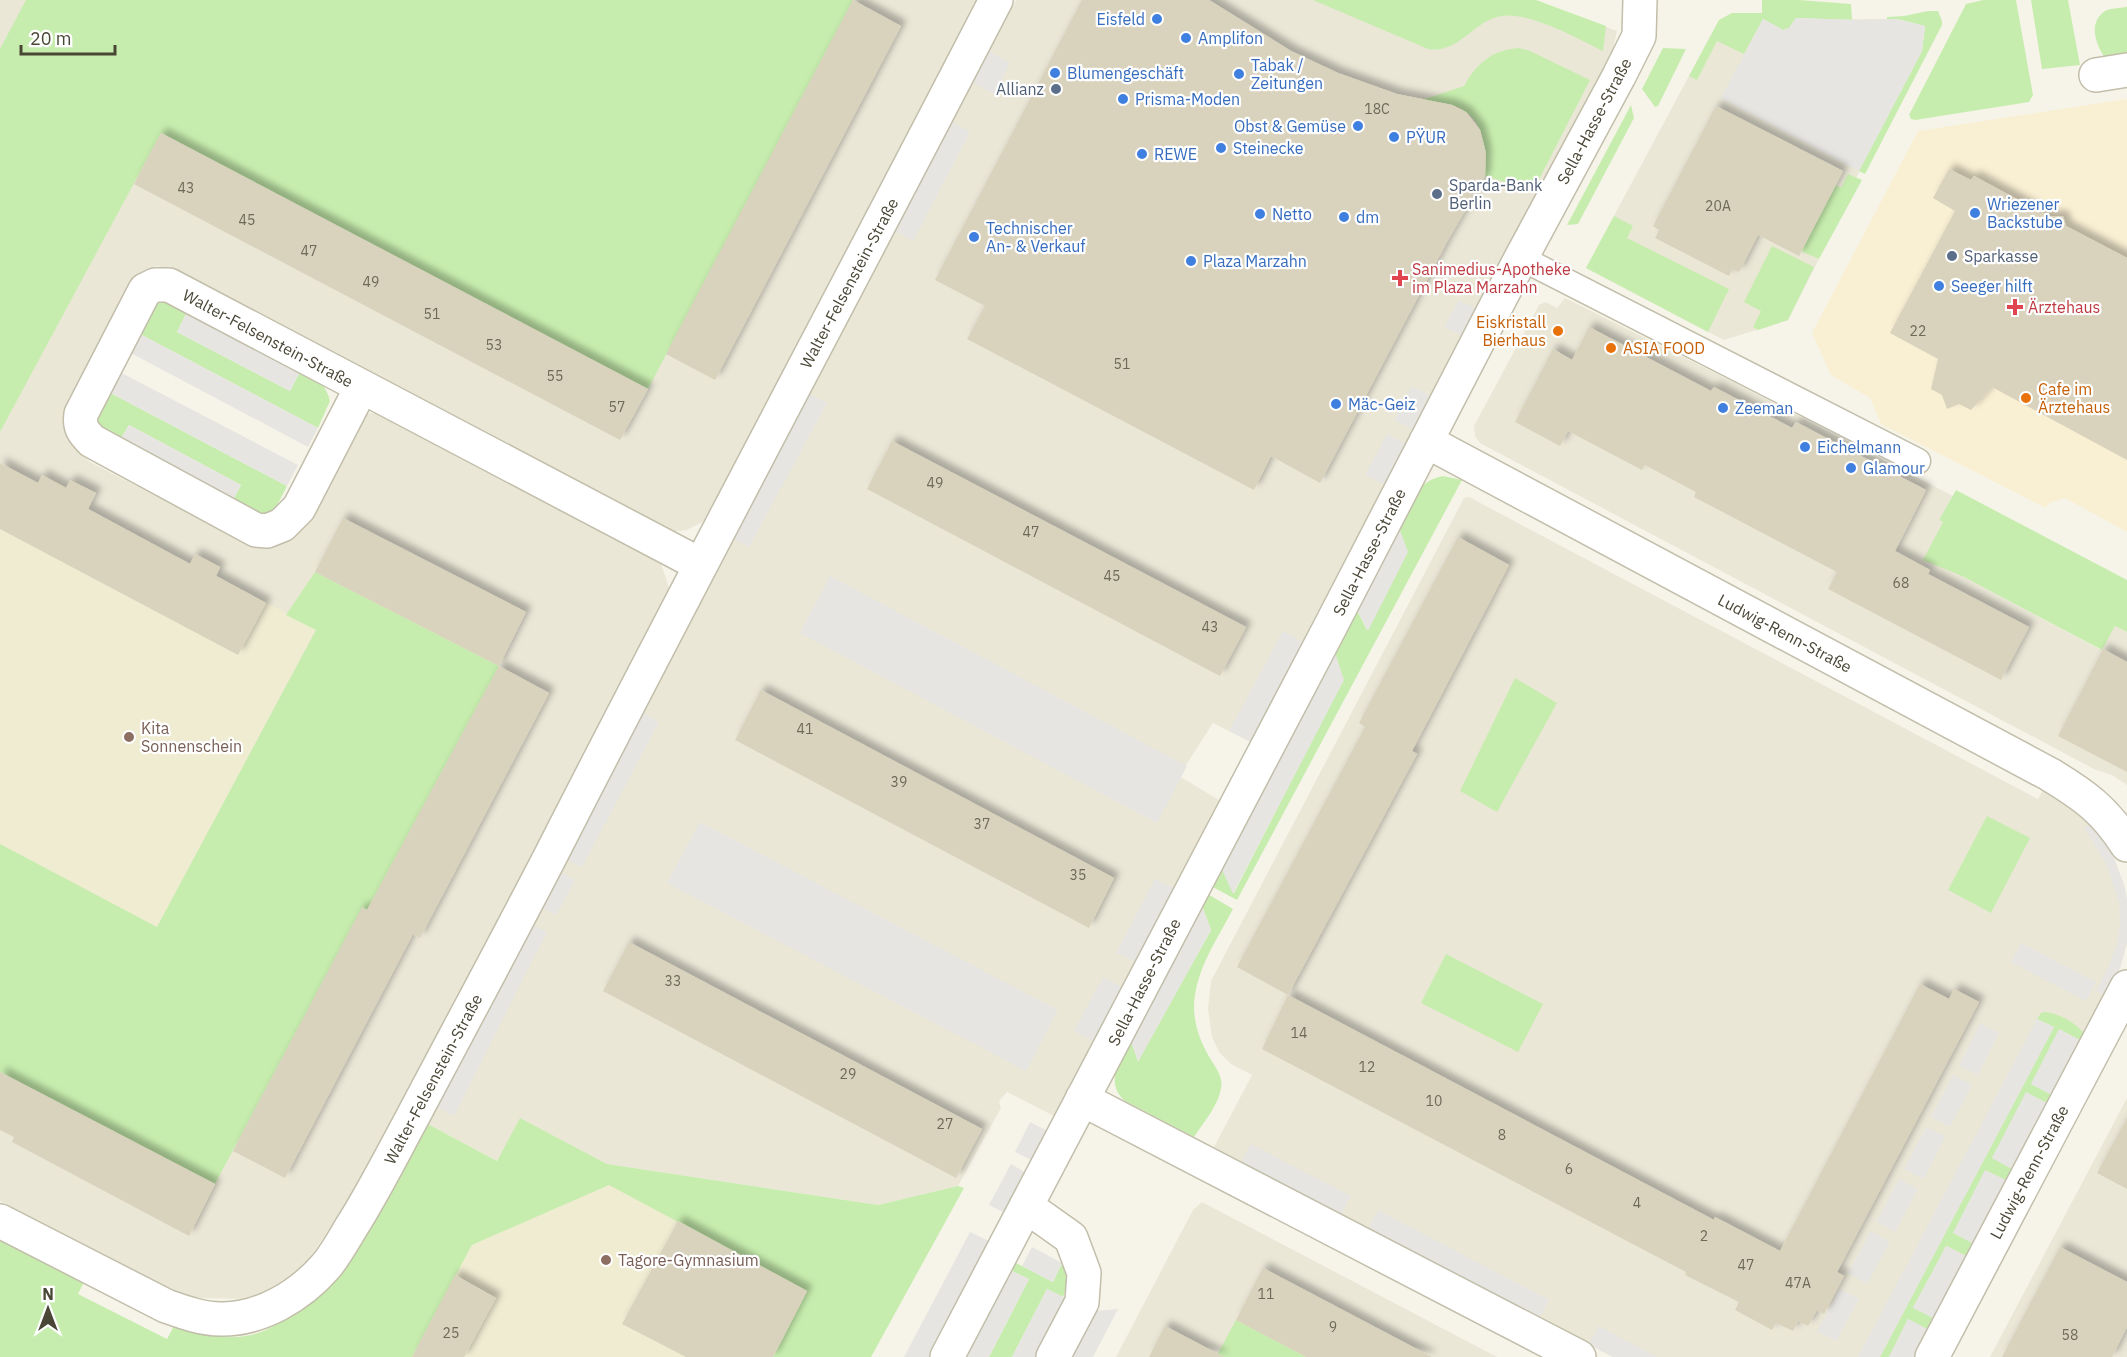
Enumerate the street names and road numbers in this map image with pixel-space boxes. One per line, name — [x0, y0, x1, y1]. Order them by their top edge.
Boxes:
street label: Sella-Hasse-Straße — [1552, 54, 1636, 188]
street label: Walter-Felsenstein-Straße — [796, 194, 903, 372]
street label: Walter-Felsenstein-Straße — [179, 285, 357, 392]
street label: Sella-Hasse-Straße — [1328, 485, 1410, 619]
street label: Ludwig-Renn-Straße — [1715, 589, 1856, 677]
street label: Sella-Hasse-Straße — [1103, 915, 1185, 1049]
street label: Walter-Felsenstein-Straße — [380, 990, 487, 1168]
street label: Ludwig-Renn-Straße — [1985, 1101, 2073, 1242]

